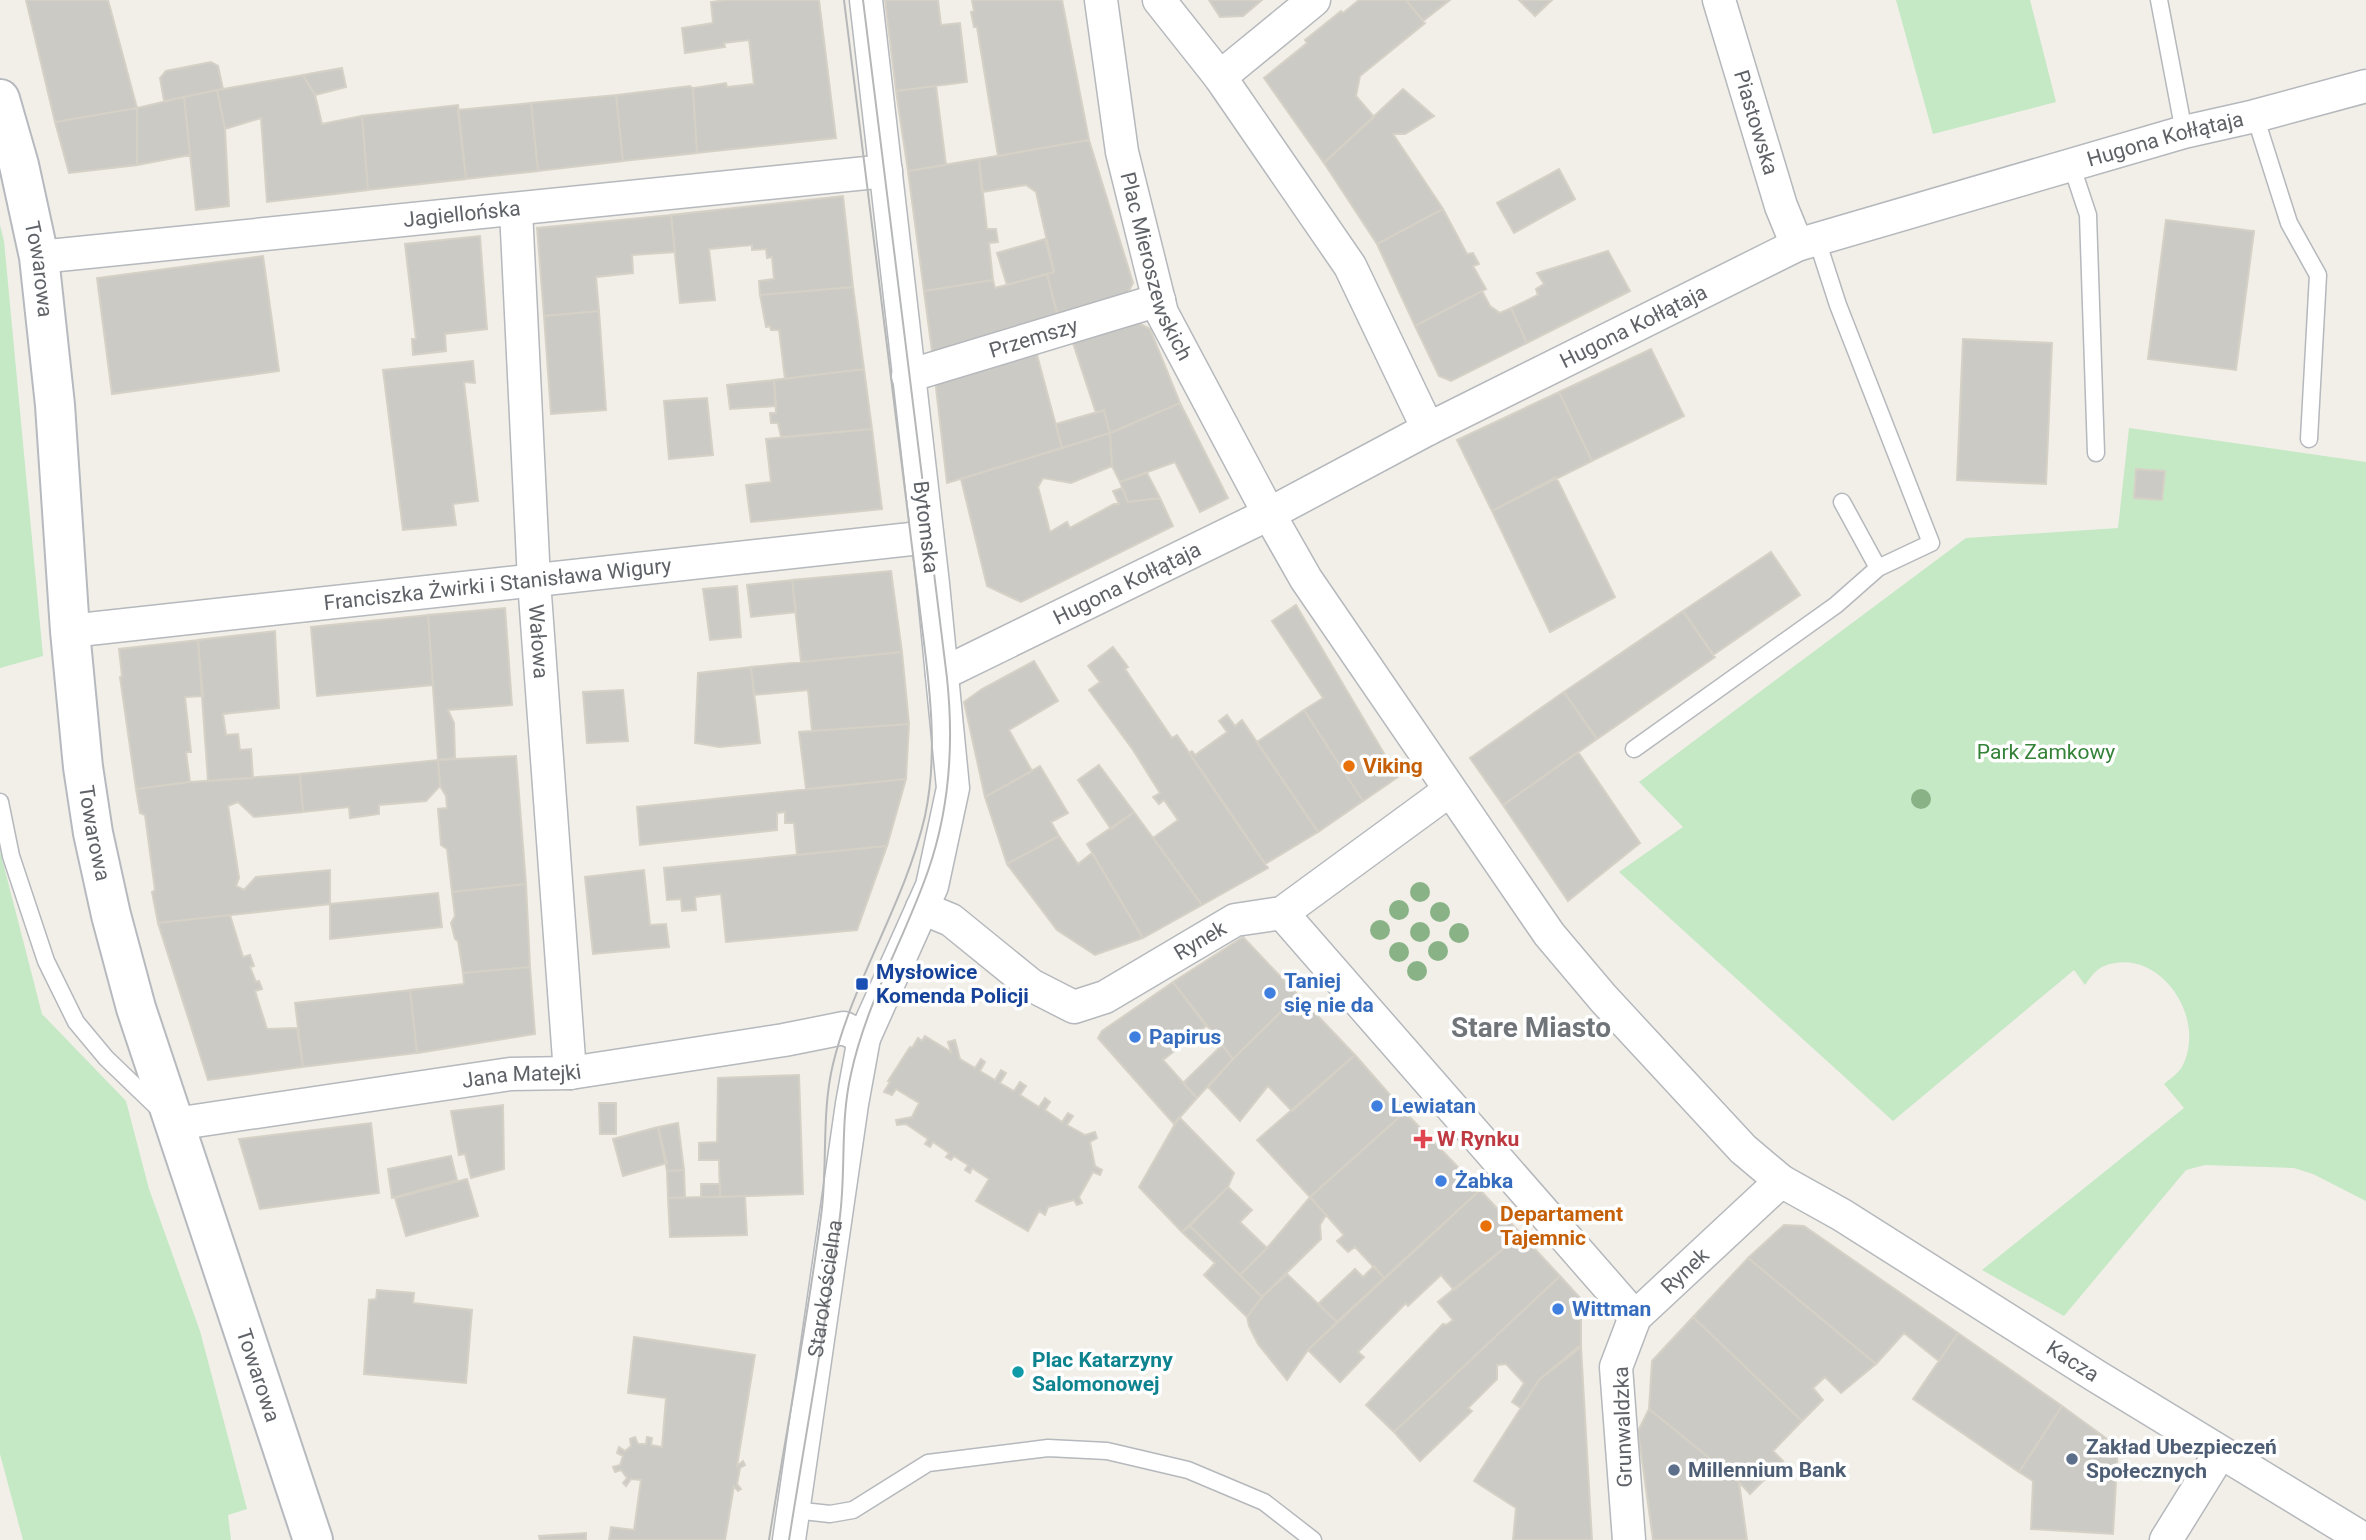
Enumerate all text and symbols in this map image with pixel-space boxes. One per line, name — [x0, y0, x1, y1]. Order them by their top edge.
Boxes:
street label: Piastowska — [1729, 67, 1783, 178]
street label: Hugona Kołłątaja — [2084, 107, 2246, 172]
street label: Plac Mieroszewskich — [1115, 170, 1197, 365]
street label: Jagiellońska — [402, 196, 522, 232]
street label: Towarowa — [20, 219, 57, 319]
street label: Hugona Kołłątaja — [1556, 280, 1711, 373]
street label: Przemszy — [986, 313, 1081, 363]
street label: Bytomska — [908, 479, 944, 575]
street label: Hugona Kołłątaja — [1049, 537, 1205, 630]
street label: Franciszka Żwirki i Stanisława Wigury — [322, 553, 673, 615]
street label: Wałowa — [524, 603, 553, 679]
park label: Park Zamkowy — [1977, 740, 2115, 764]
place label: Viking — [1363, 754, 1423, 778]
marker: Viking — [1341, 758, 1357, 774]
street label: Towarowa — [74, 784, 115, 883]
street label: Rynek — [1170, 916, 1231, 965]
place label: Mysłowice Komenda Policji — [876, 960, 1029, 1008]
place label: Taniej się nie da — [1284, 969, 1374, 1017]
marker: Mysłowice Komenda Policji — [854, 976, 870, 992]
marker: Taniej się nie da — [1262, 985, 1278, 1001]
district label: Stare Miasto — [1451, 1011, 1611, 1044]
place label: Papirus — [1149, 1025, 1221, 1049]
marker: Papirus — [1127, 1029, 1143, 1045]
street label: Jana Matejki — [460, 1059, 583, 1093]
place label: Lewiatan — [1391, 1094, 1476, 1118]
marker: Lewiatan — [1369, 1098, 1385, 1114]
place label: W Rynku — [1437, 1127, 1519, 1151]
marker: W Rynku — [1415, 1131, 1431, 1147]
place label: Żabka — [1455, 1169, 1513, 1193]
marker: Żabka — [1433, 1173, 1449, 1189]
place label: Departament Tajemnic — [1500, 1202, 1623, 1250]
street label: Starokościelna — [804, 1218, 847, 1359]
marker: Departament Tajemnic — [1478, 1218, 1494, 1234]
street label: Rynek — [1656, 1243, 1714, 1299]
place label: Wittman — [1572, 1297, 1651, 1321]
marker: Wittman — [1550, 1301, 1566, 1317]
street label: Towarowa — [232, 1326, 285, 1425]
street label: Kacza — [2042, 1336, 2103, 1387]
place label: Plac Katarzyny Salomonowej — [1032, 1348, 1173, 1396]
marker: Plac Katarzyny Salomonowej — [1010, 1364, 1026, 1380]
street label: Grunwaldzka — [1609, 1366, 1637, 1488]
place label: Zakład Ubezpieczeń Społecznych — [2086, 1435, 2277, 1483]
marker: Zakład Ubezpieczeń Społecznych — [2064, 1451, 2080, 1467]
place label: Millennium Bank — [1688, 1458, 1847, 1482]
marker: Millennium Bank — [1666, 1462, 1682, 1478]

